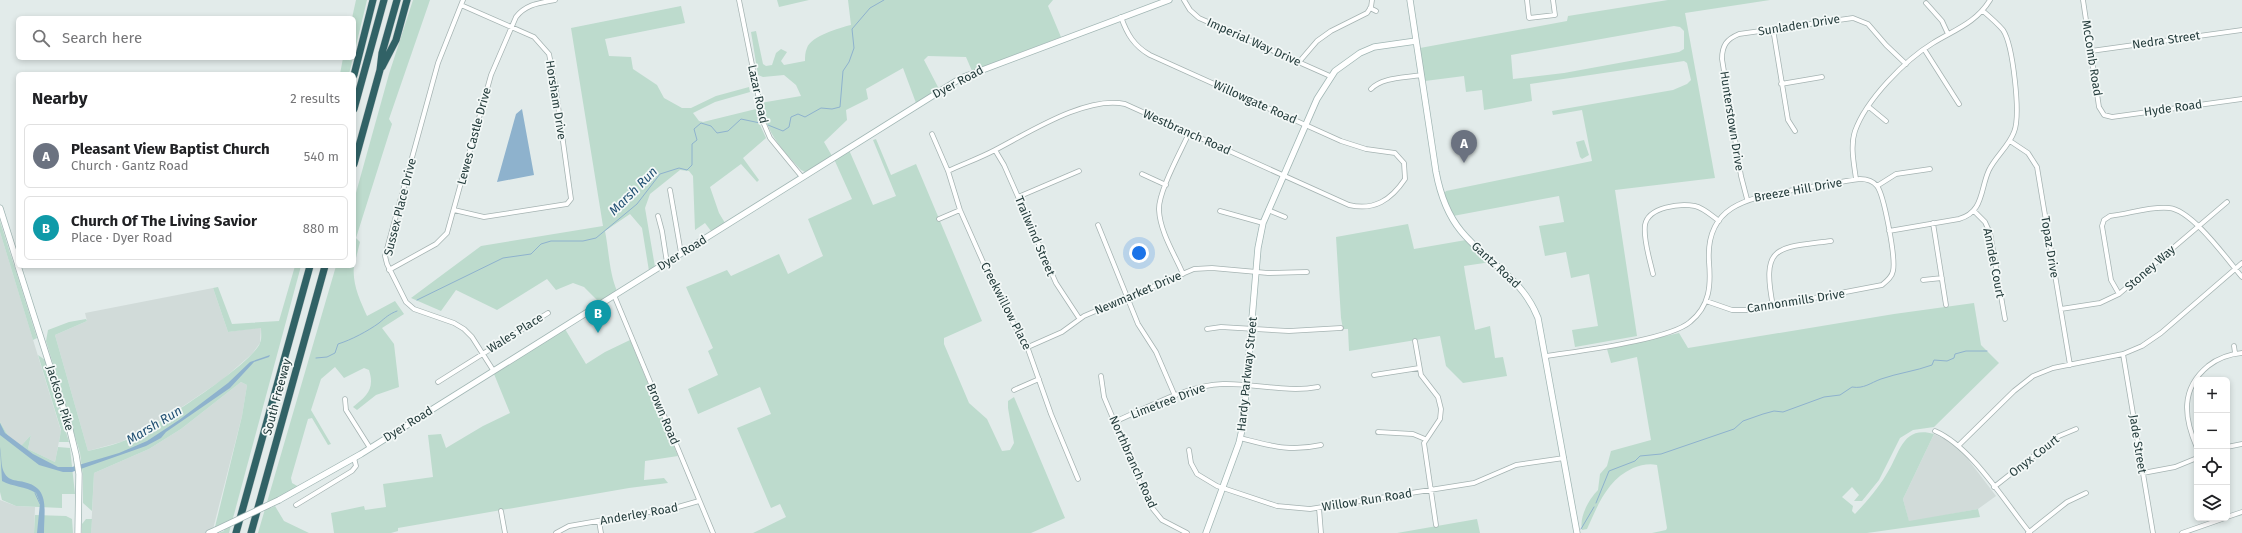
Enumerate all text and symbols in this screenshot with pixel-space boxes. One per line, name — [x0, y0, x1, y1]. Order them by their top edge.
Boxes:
street label: Sunladen Drive — [1757, 12, 1841, 38]
street label: Imperial Way Drive — [1205, 15, 1303, 69]
search box — [16, 16, 356, 60]
street label: McComb Road — [2079, 19, 2105, 97]
icon: search — [30, 27, 52, 49]
street label: Nedra Street — [2131, 28, 2201, 52]
text: Search here — [62, 29, 142, 47]
street label: Horsham Drive — [543, 59, 569, 141]
street label: Lazar Road — [745, 63, 771, 125]
street label: Dyer Road — [930, 63, 986, 101]
street label: Hunterstown Drive — [1717, 70, 1747, 172]
street label: Willowgate Road — [1211, 77, 1299, 127]
street label: Lewes Castle Drive — [454, 86, 494, 186]
text: Nearby — [32, 88, 87, 109]
text: 2 results — [290, 91, 340, 106]
street label: Hyde Road — [2143, 97, 2203, 119]
street label: Westbranch Road — [1141, 106, 1233, 158]
pin: A — [1451, 130, 1477, 163]
text: Pleasant View Baptist Church — [71, 140, 270, 158]
text: A — [42, 149, 50, 164]
text: 540 m — [304, 149, 339, 164]
street label: Sussex Place Drive — [381, 157, 419, 257]
text: Church · Gantz Road — [71, 158, 189, 173]
water label: Marsh Run — [606, 164, 660, 218]
street label: Breeze Hill Drive — [1753, 175, 1843, 205]
street label: Trailwind Street — [1012, 194, 1058, 279]
text: Church Of The Living Savior — [71, 212, 257, 230]
street label: Topaz Drive — [2038, 215, 2062, 279]
text: B — [42, 221, 50, 236]
text: 880 m — [303, 221, 339, 236]
street label: Anndel Court — [1980, 227, 2008, 300]
text: Place · Dyer Road — [71, 230, 173, 245]
street label: Dyer Road — [655, 232, 709, 274]
street label: Gantz Road — [1469, 239, 1523, 291]
street label: Stoney Way — [2122, 242, 2178, 294]
your location — [1129, 243, 1149, 263]
street label: Creekwillow Place — [978, 260, 1034, 352]
street label: Newmarket Drive — [1092, 268, 1184, 318]
street label: Cannonmills Drive — [1746, 286, 1846, 316]
pin: B — [585, 300, 611, 333]
street label: Wales Place — [484, 310, 546, 356]
street label: Hardy Parkway Street — [1234, 315, 1260, 432]
street label: South Freeway — [260, 357, 294, 437]
street label: Jackson Pike — [43, 364, 77, 432]
map controls — [2194, 377, 2230, 521]
button: + — [2194, 377, 2230, 413]
street label: Limetree Drive — [1129, 380, 1207, 422]
street label: Brown Road — [644, 381, 682, 447]
water label: Marsh Run — [124, 403, 184, 447]
street label: Dyer Road — [381, 403, 435, 445]
street label: Jade Street — [2126, 413, 2150, 475]
button: − — [2194, 413, 2230, 449]
street label: Northbranch Road — [1106, 414, 1160, 510]
street label: Onyx Court — [2006, 432, 2062, 480]
button: locate — [2194, 449, 2230, 485]
button: layers — [2194, 485, 2230, 521]
street label: Willow Run Road — [1321, 486, 1413, 514]
street label: Anderley Road — [599, 500, 679, 528]

